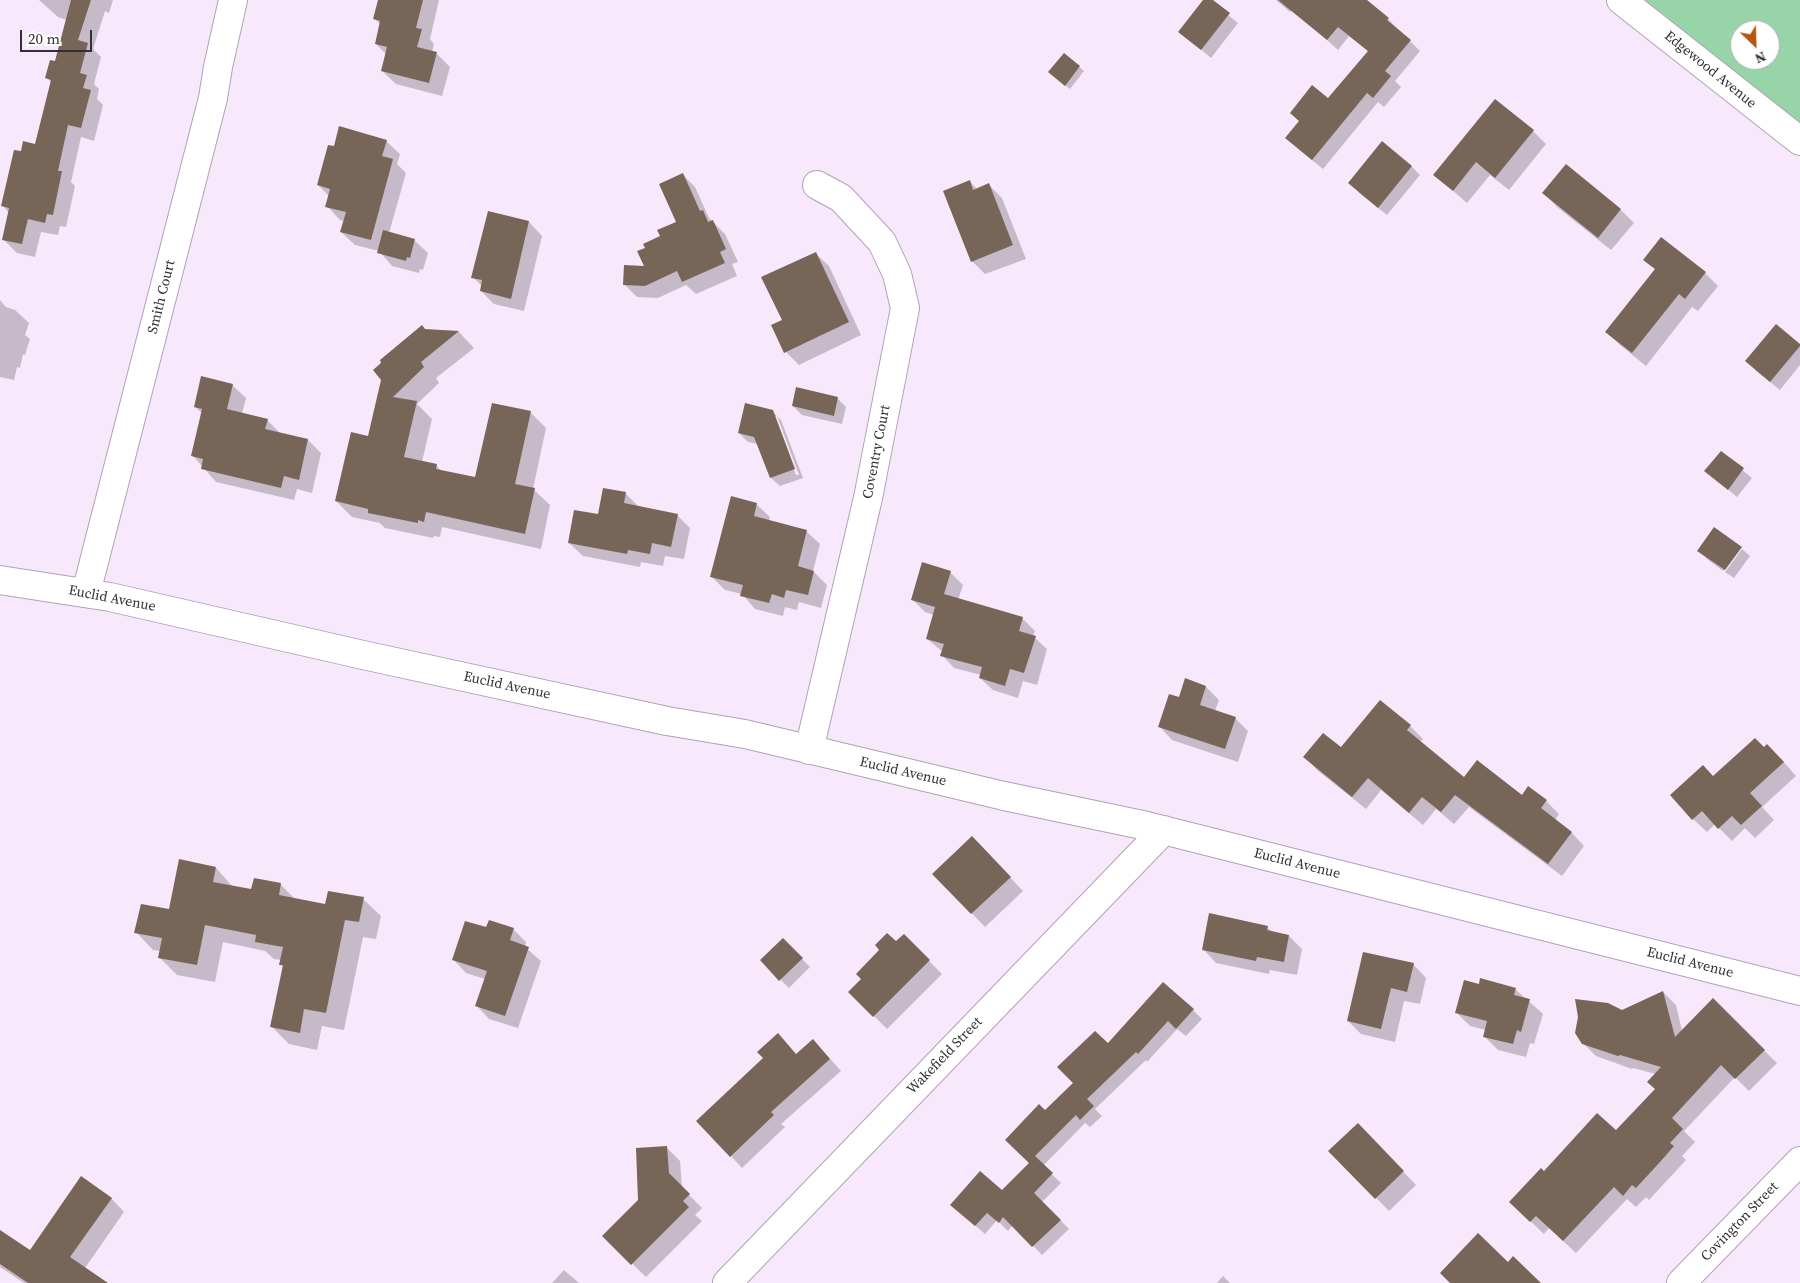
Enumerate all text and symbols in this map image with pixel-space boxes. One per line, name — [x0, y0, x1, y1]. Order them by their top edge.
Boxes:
scale bar — [22, 20, 95, 52]
north arrow — [1730, 20, 1780, 70]
text: 20 m — [28, 28, 60, 49]
street label: Edgewood Avenue — [1661, 28, 1759, 112]
text: N — [1752, 47, 1769, 69]
street label: Smith Court — [145, 258, 179, 336]
street label: Coventry Court — [860, 404, 894, 500]
street label: Euclid Avenue — [67, 582, 157, 616]
street label: Euclid Avenue — [462, 669, 552, 703]
street label: Euclid Avenue — [858, 754, 948, 790]
street label: Euclid Avenue — [1252, 845, 1342, 883]
street label: Euclid Avenue — [1645, 944, 1735, 982]
street label: Wakefield Street — [904, 1014, 986, 1098]
street label: Covington Street — [1698, 1179, 1782, 1265]

